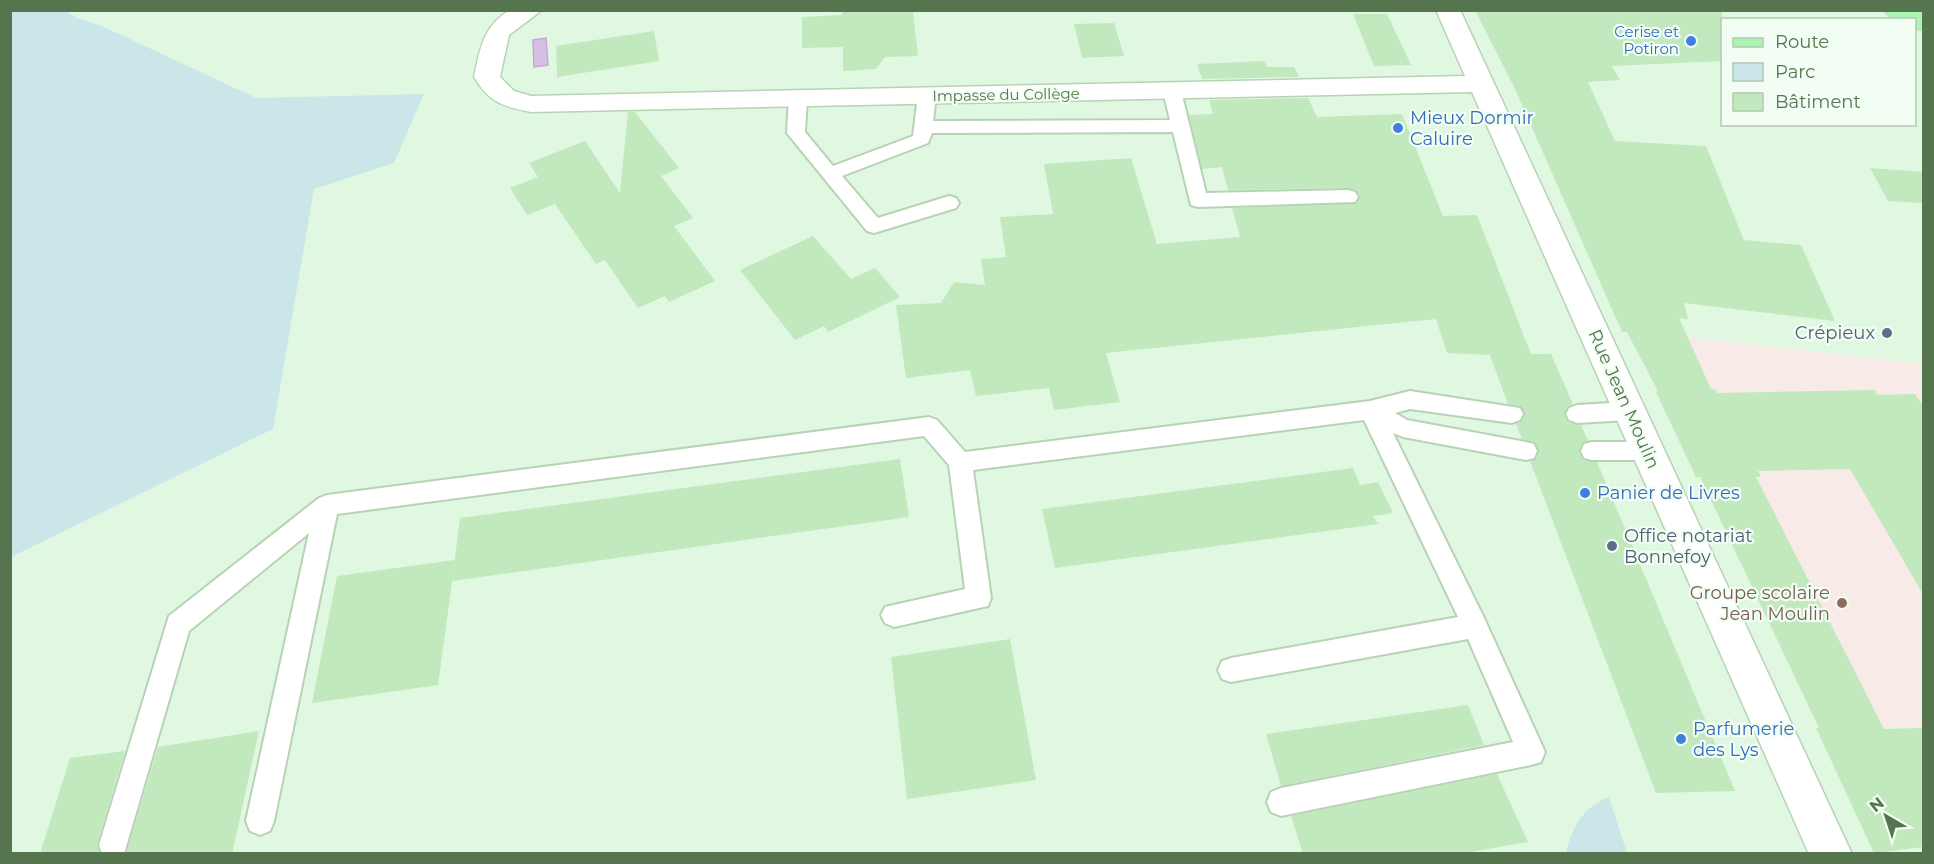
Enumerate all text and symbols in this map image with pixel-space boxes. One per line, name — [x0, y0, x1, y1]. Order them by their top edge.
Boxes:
legend — [1721, 18, 1916, 126]
place label: Cerise et Potiron — [1614, 22, 1679, 58]
text: Route — [1775, 31, 1829, 53]
marker: Cerise et Potiron — [1684, 34, 1698, 48]
text: Parc — [1775, 61, 1815, 83]
street label: Impasse du Collège — [932, 84, 1080, 105]
text: Bâtiment — [1775, 91, 1861, 113]
place label: Mieux Dormir Caluire — [1410, 107, 1534, 150]
marker: Mieux Dormir Caluire — [1391, 121, 1405, 135]
place label: Crépieux — [1795, 322, 1875, 344]
street label: Rue Jean Moulin — [1583, 326, 1665, 472]
marker: Crépieux — [1880, 326, 1894, 340]
place label: Panier de Livres — [1597, 482, 1740, 504]
marker: Panier de Livres — [1578, 486, 1592, 500]
place label: Office notariat Bonnefoy — [1624, 525, 1753, 568]
marker: Office notariat Bonnefoy — [1605, 539, 1619, 553]
place label: Groupe scolaire Jean Moulin — [1690, 582, 1830, 625]
marker: Groupe scolaire Jean Moulin — [1835, 596, 1849, 610]
place label: Parfumerie des Lys — [1693, 718, 1795, 761]
marker: Parfumerie des Lys — [1674, 732, 1688, 746]
north arrow — [1856, 786, 1916, 846]
text: N — [1866, 793, 1888, 816]

